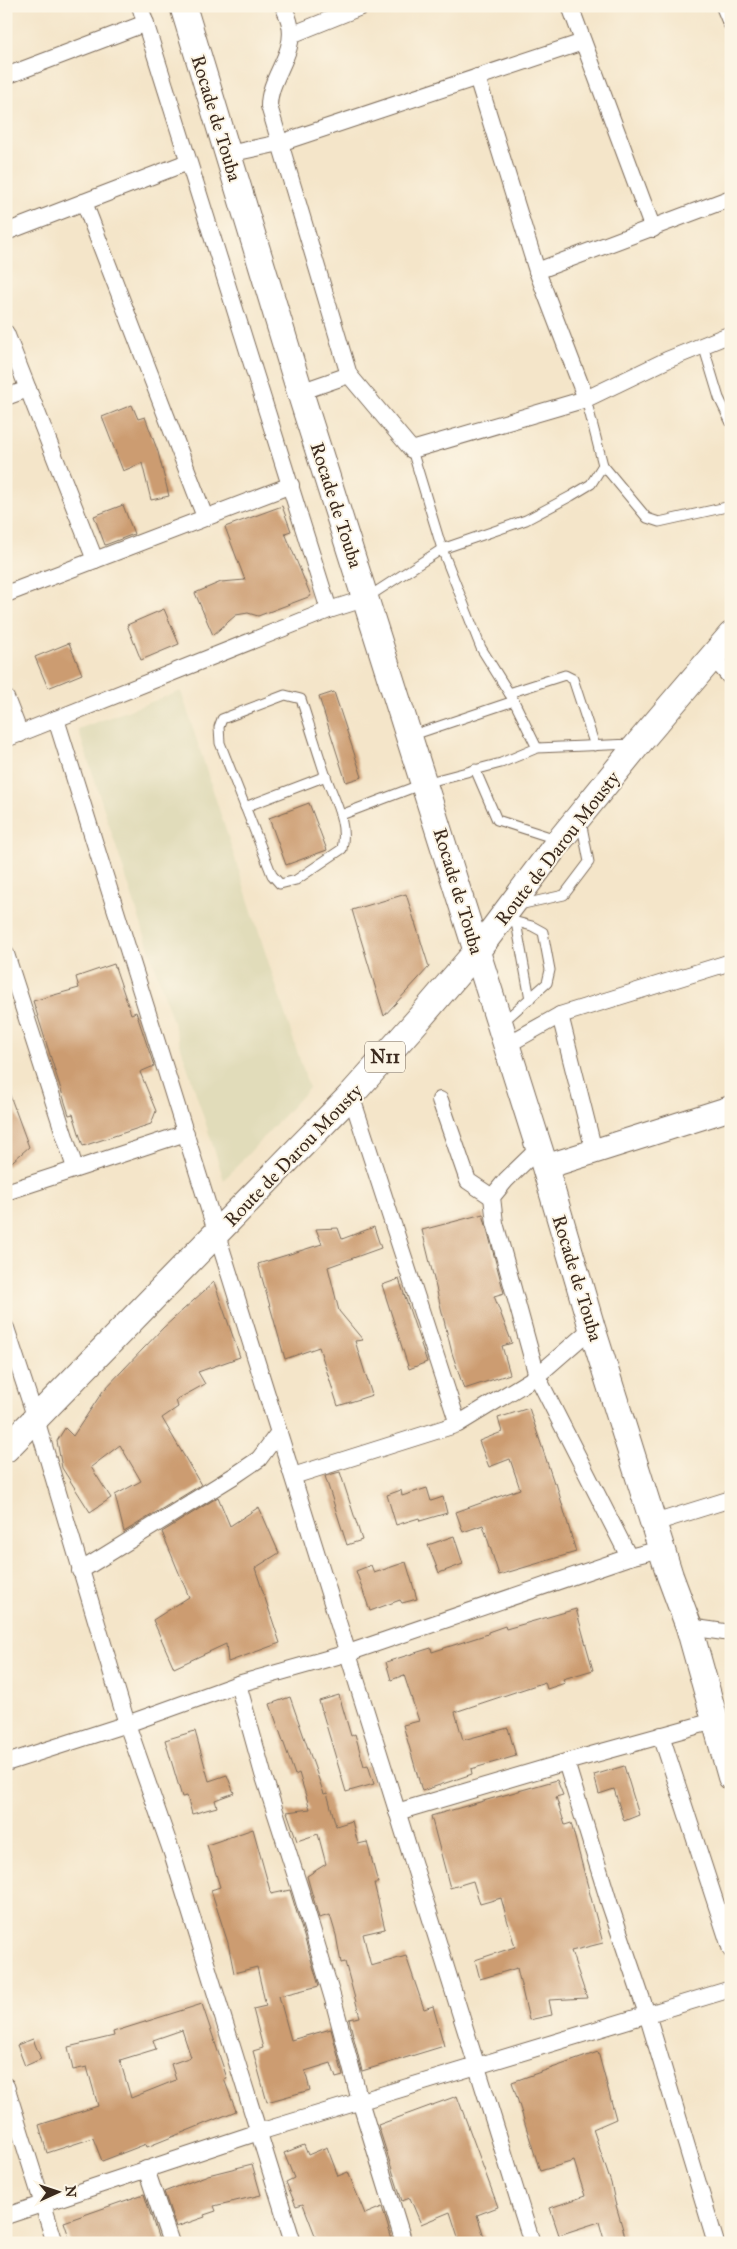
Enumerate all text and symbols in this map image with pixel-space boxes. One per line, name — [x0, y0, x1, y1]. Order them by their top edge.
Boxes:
street label: Rocade de Touba — [186, 52, 247, 185]
street label: Rocade de Touba — [305, 440, 368, 572]
street label: Route de Darou Mousty — [490, 766, 625, 930]
street label: Rocade de Touba — [428, 825, 489, 958]
road number: N11 — [365, 1042, 405, 1072]
street label: Route de Darou Mousty — [219, 1079, 368, 1231]
street label: Rocade de Touba — [547, 1212, 608, 1345]
north arrow — [32, 2166, 82, 2216]
text: N — [62, 2185, 79, 2198]

